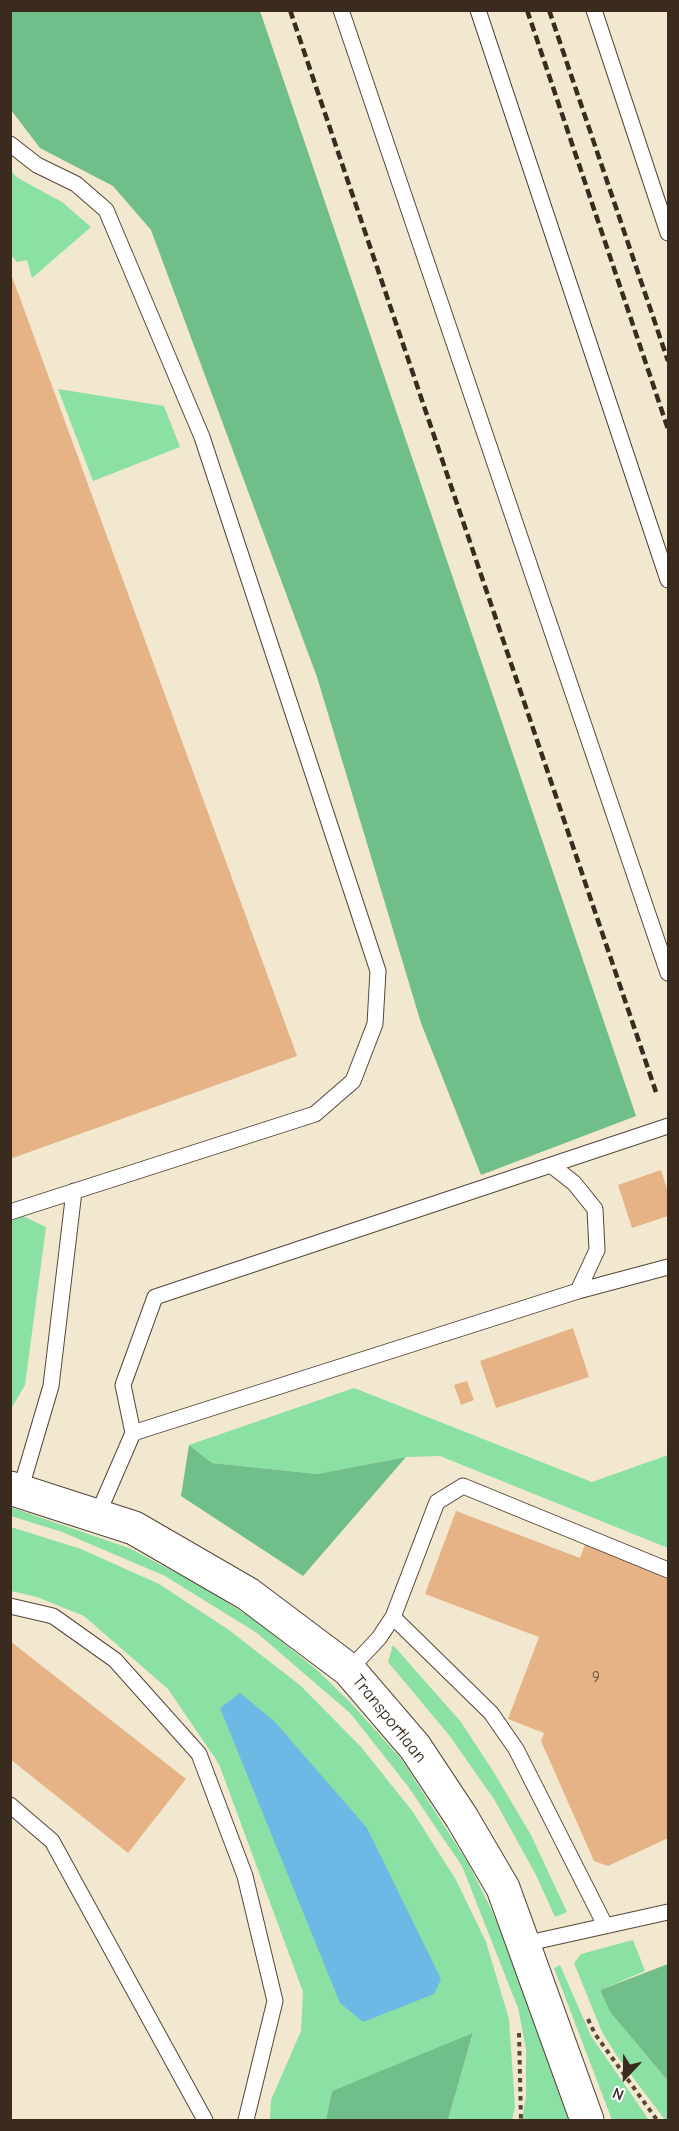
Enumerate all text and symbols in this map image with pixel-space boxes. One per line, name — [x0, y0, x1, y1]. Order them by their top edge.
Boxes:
house number: 9 — [592, 1669, 600, 1687]
street label: Transportlaan — [347, 1671, 431, 1767]
north arrow — [595, 2047, 655, 2107]
text: N — [610, 2083, 626, 2104]

